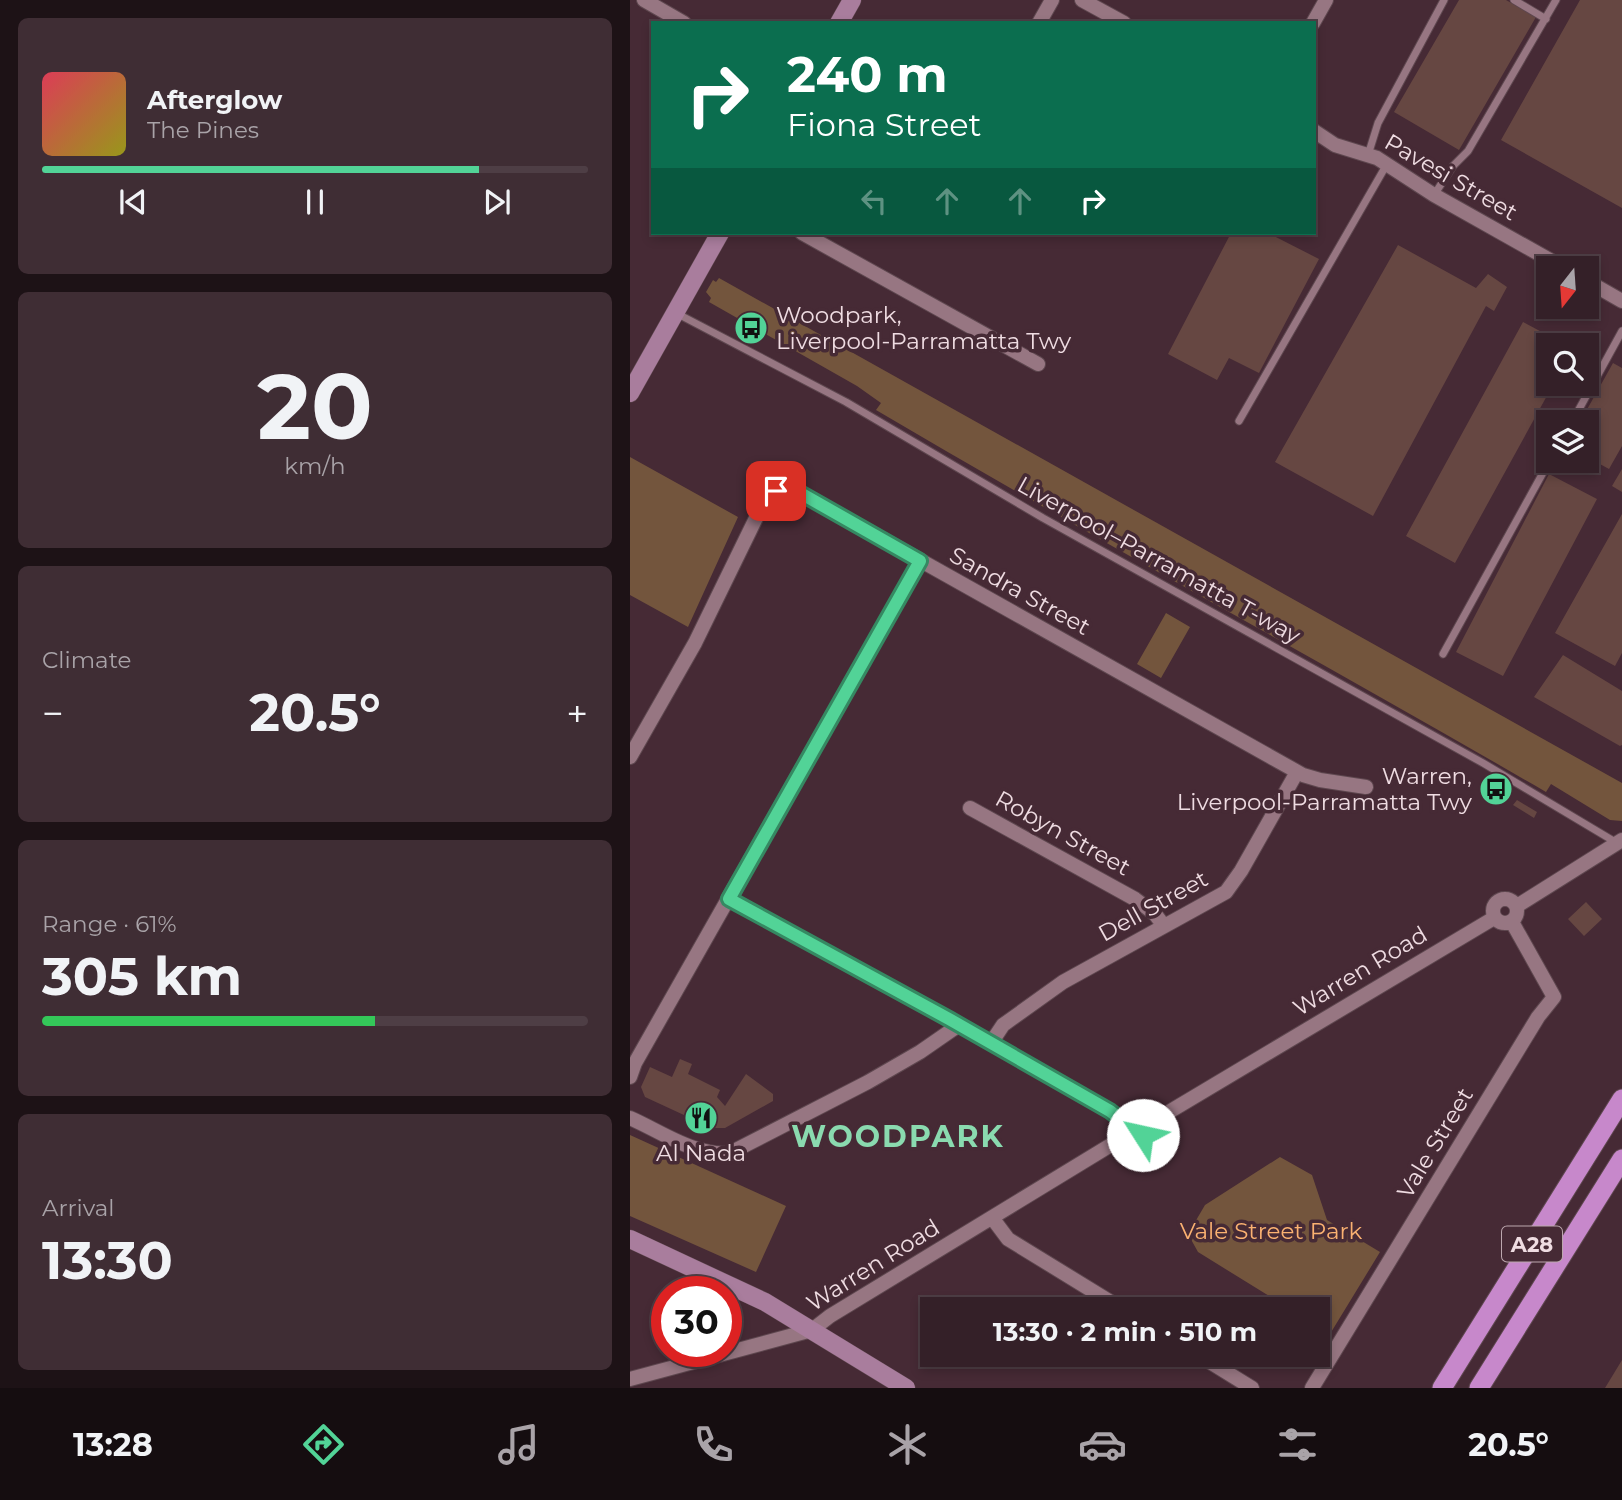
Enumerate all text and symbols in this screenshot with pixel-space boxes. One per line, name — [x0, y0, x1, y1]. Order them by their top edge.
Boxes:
text: 240 m — [787, 45, 948, 104]
icon: right — [672, 49, 763, 140]
text: Afterglow — [147, 84, 282, 116]
text: Fiona Street — [787, 105, 982, 144]
text: The Pines — [147, 116, 259, 144]
street label: Pavesi Street — [1380, 128, 1522, 226]
icon: left — [855, 182, 893, 220]
icon: ahead — [928, 182, 966, 220]
icon: ahead — [1001, 182, 1039, 220]
icon: right — [1074, 182, 1112, 220]
icon: previous — [114, 183, 152, 221]
icon: pause — [296, 183, 334, 221]
icon: next — [478, 183, 516, 221]
north arrow — [1536, 256, 1600, 318]
map controls — [1536, 256, 1599, 473]
place label: Woodpark, Liverpool-Parramatta Twy — [776, 301, 1072, 355]
bus stop icon: Woodpark, Liverpool-Parramatta Twy — [732, 309, 770, 347]
button: search — [1536, 333, 1599, 396]
text: 20 — [257, 351, 373, 462]
button: layers — [1536, 410, 1599, 473]
text: km/h — [284, 452, 346, 480]
pin — [746, 461, 806, 521]
street label: Liverpool–Parramatta T-way — [1013, 470, 1306, 650]
icon: arrive — [757, 472, 795, 510]
street label: Sandra Street — [945, 541, 1095, 641]
text: Climate — [42, 646, 131, 674]
text: 20.5° — [249, 681, 381, 744]
text: − — [42, 690, 64, 737]
text: + — [566, 690, 588, 737]
place label: Warren, Liverpool-Parramatta Twy — [1177, 762, 1473, 816]
bus stop icon: Warren, Liverpool-Parramatta Twy — [1477, 770, 1515, 808]
street label: Robyn Street — [991, 784, 1135, 882]
street label: Dell Street — [1093, 864, 1213, 948]
text: Range · 61% — [42, 910, 177, 938]
street label: Warren Road — [1288, 920, 1432, 1022]
text: 305 km — [42, 945, 242, 1008]
street label: Vale Street — [1391, 1083, 1479, 1203]
position arrow — [1106, 1098, 1180, 1172]
restaurant icon: Al Nada — [682, 1099, 720, 1137]
district label: WOODPARK — [791, 1118, 1005, 1155]
place label: Al Nada — [656, 1139, 746, 1167]
text: Arrival — [42, 1194, 115, 1222]
street label: Warren Road — [801, 1213, 945, 1317]
park label: Vale Street Park — [1180, 1217, 1363, 1245]
road number: A28 — [1502, 1226, 1562, 1262]
text: 13:30 — [42, 1229, 173, 1292]
speed limit sign: 30 — [651, 1276, 742, 1367]
text: 13:30 · 2 min · 510 m — [993, 1316, 1257, 1348]
icon: directions — [299, 1420, 348, 1469]
icon: music — [494, 1420, 543, 1469]
icon: phone — [689, 1420, 738, 1469]
icon: climate — [883, 1420, 932, 1469]
icon: car — [1078, 1420, 1127, 1469]
icon: filters — [1273, 1420, 1322, 1469]
text: 13:28 — [73, 1425, 153, 1464]
text: 20.5° — [1468, 1425, 1549, 1464]

